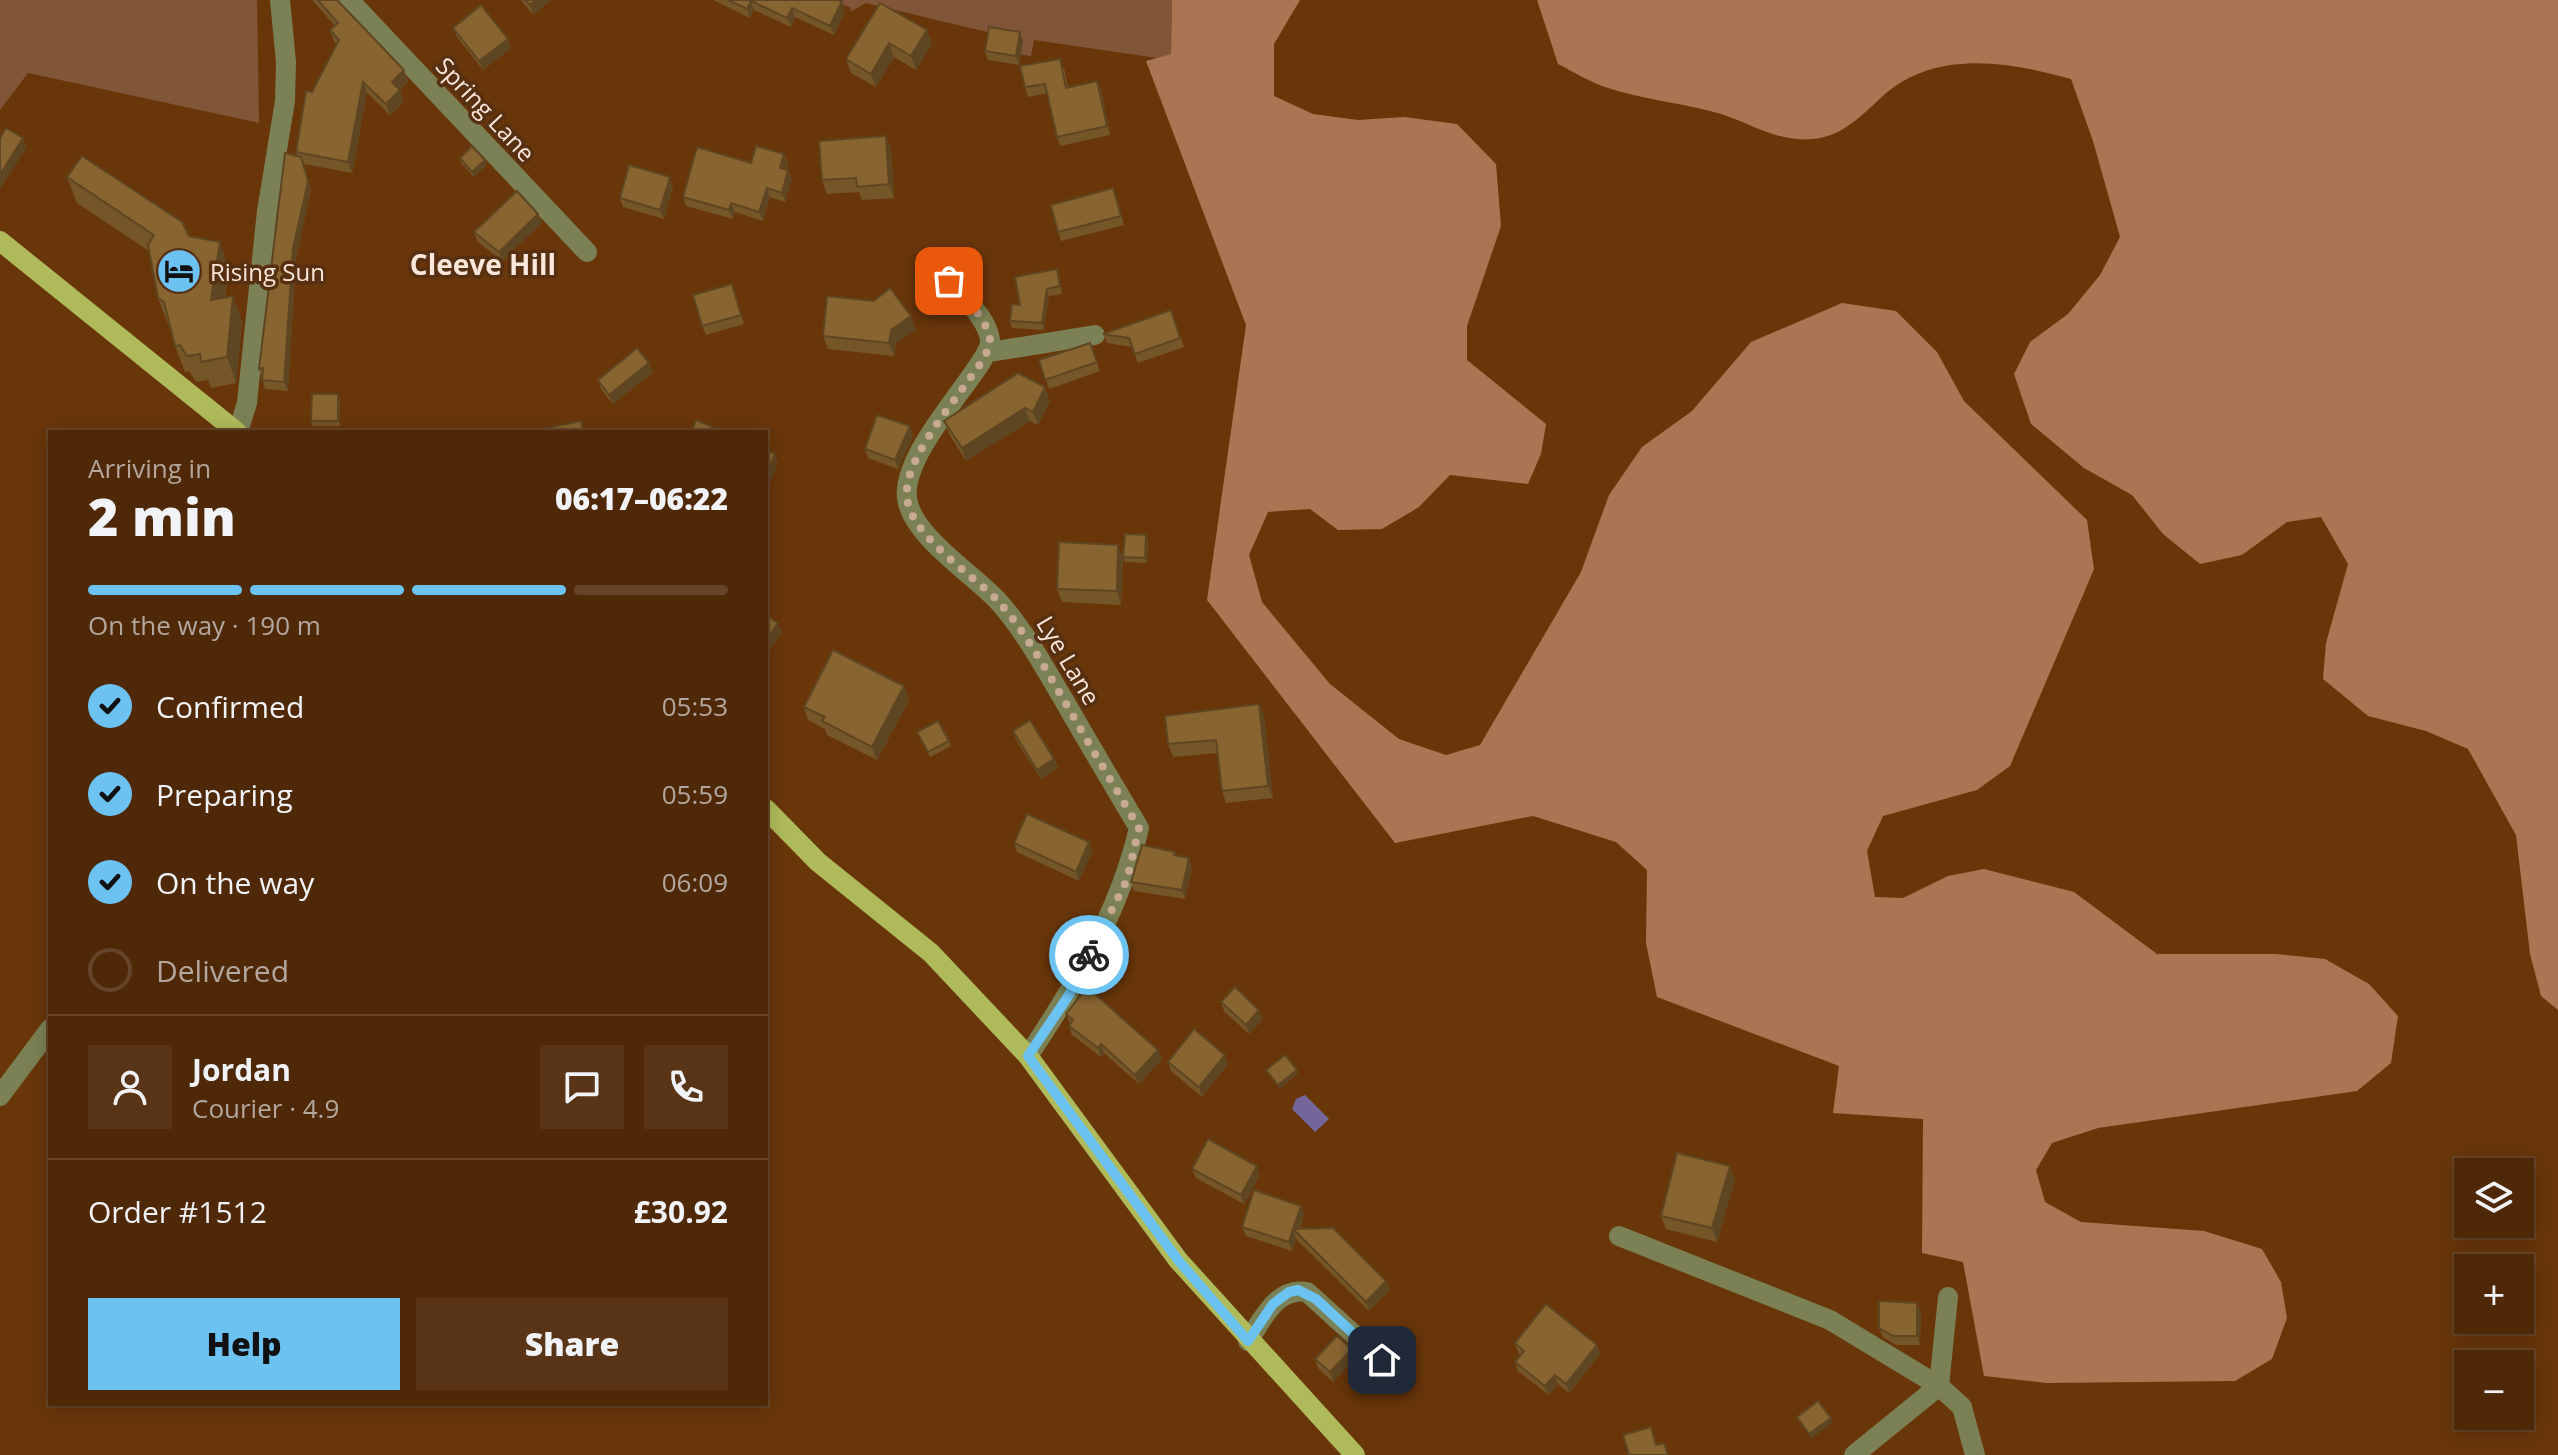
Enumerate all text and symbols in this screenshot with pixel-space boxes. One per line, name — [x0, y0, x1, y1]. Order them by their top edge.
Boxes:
street label: Spring Lane — [429, 50, 543, 168]
district label: Cleeve Hill — [410, 245, 556, 283]
hotel icon: Rising Sun — [155, 247, 203, 295]
pin — [915, 247, 983, 315]
place label: Rising Sun — [210, 255, 325, 288]
icon: bag — [927, 259, 971, 303]
text: Arriving in — [88, 450, 211, 486]
text: 06:17–06:22 — [555, 478, 728, 519]
text: 2 min — [88, 480, 236, 551]
text: On the way · 190 m — [88, 607, 321, 643]
street label: Lye Lane — [1030, 609, 1108, 711]
icon: check — [88, 684, 132, 728]
text: Confirmed — [156, 686, 304, 727]
text: 05:53 — [662, 688, 728, 724]
icon: check — [88, 772, 132, 816]
text: Preparing — [156, 774, 293, 815]
text: 05:59 — [662, 776, 728, 812]
icon: check — [88, 860, 132, 904]
text: On the way — [156, 862, 314, 903]
text: 06:09 — [662, 864, 728, 900]
courier — [1049, 915, 1129, 995]
icon: bike — [1067, 933, 1111, 977]
text: Delivered — [156, 950, 289, 991]
button: person — [88, 1045, 172, 1129]
button: chat — [540, 1045, 624, 1129]
button: phone — [644, 1045, 728, 1129]
text: Jordan — [192, 1049, 291, 1090]
text: Courier · 4.9 — [192, 1090, 339, 1126]
map controls — [2454, 1158, 2534, 1430]
button: layers — [2454, 1158, 2534, 1238]
text: Order #1512 — [88, 1191, 267, 1232]
text: £30.92 — [634, 1191, 728, 1232]
button: + — [2454, 1254, 2534, 1334]
button: Help — [88, 1298, 400, 1390]
button: Share — [416, 1298, 728, 1390]
pin — [1348, 1326, 1416, 1394]
icon: home — [1360, 1338, 1404, 1382]
button: − — [2454, 1350, 2534, 1430]

